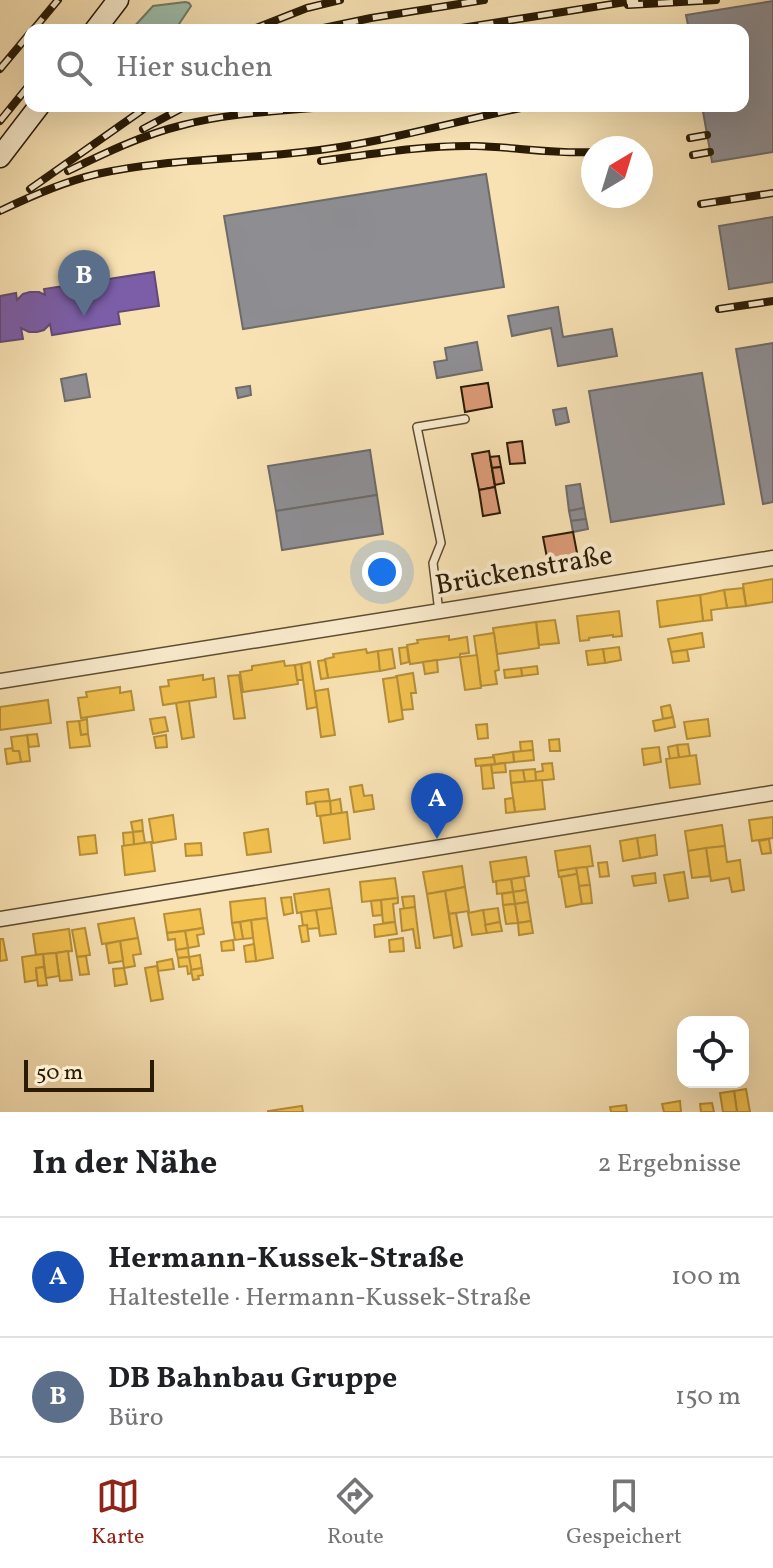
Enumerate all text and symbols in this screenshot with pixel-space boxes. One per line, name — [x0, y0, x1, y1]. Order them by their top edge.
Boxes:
search box — [24, 24, 749, 112]
icon: search — [52, 46, 96, 90]
text: Hier suchen — [116, 47, 273, 89]
north arrow — [581, 136, 653, 208]
pin: B — [58, 250, 110, 316]
street label: Brückenstraße — [432, 536, 616, 606]
your location — [362, 552, 402, 592]
pin: A — [411, 773, 463, 839]
map controls — [677, 1016, 749, 1088]
button: locate — [677, 1016, 749, 1088]
scale bar — [24, 1056, 154, 1092]
text: 50 m — [36, 1058, 83, 1089]
text: In der Nähe — [32, 1141, 217, 1188]
text: 2 Ergebnisse — [598, 1146, 741, 1182]
text: Hermann-Kussek-Straße — [108, 1238, 464, 1280]
text: A — [49, 1259, 67, 1295]
text: 100 m — [671, 1259, 741, 1295]
text: Haltestelle · Hermann-Kussek-Straße — [108, 1280, 531, 1316]
text: DB Bahnbau Gruppe — [108, 1358, 397, 1400]
text: B — [49, 1379, 67, 1415]
text: 150 m — [675, 1379, 741, 1415]
text: Büro — [108, 1400, 164, 1436]
tab: Karte — [91, 1474, 144, 1553]
tab: Route — [327, 1474, 384, 1553]
tab: Gespeichert — [566, 1474, 682, 1553]

